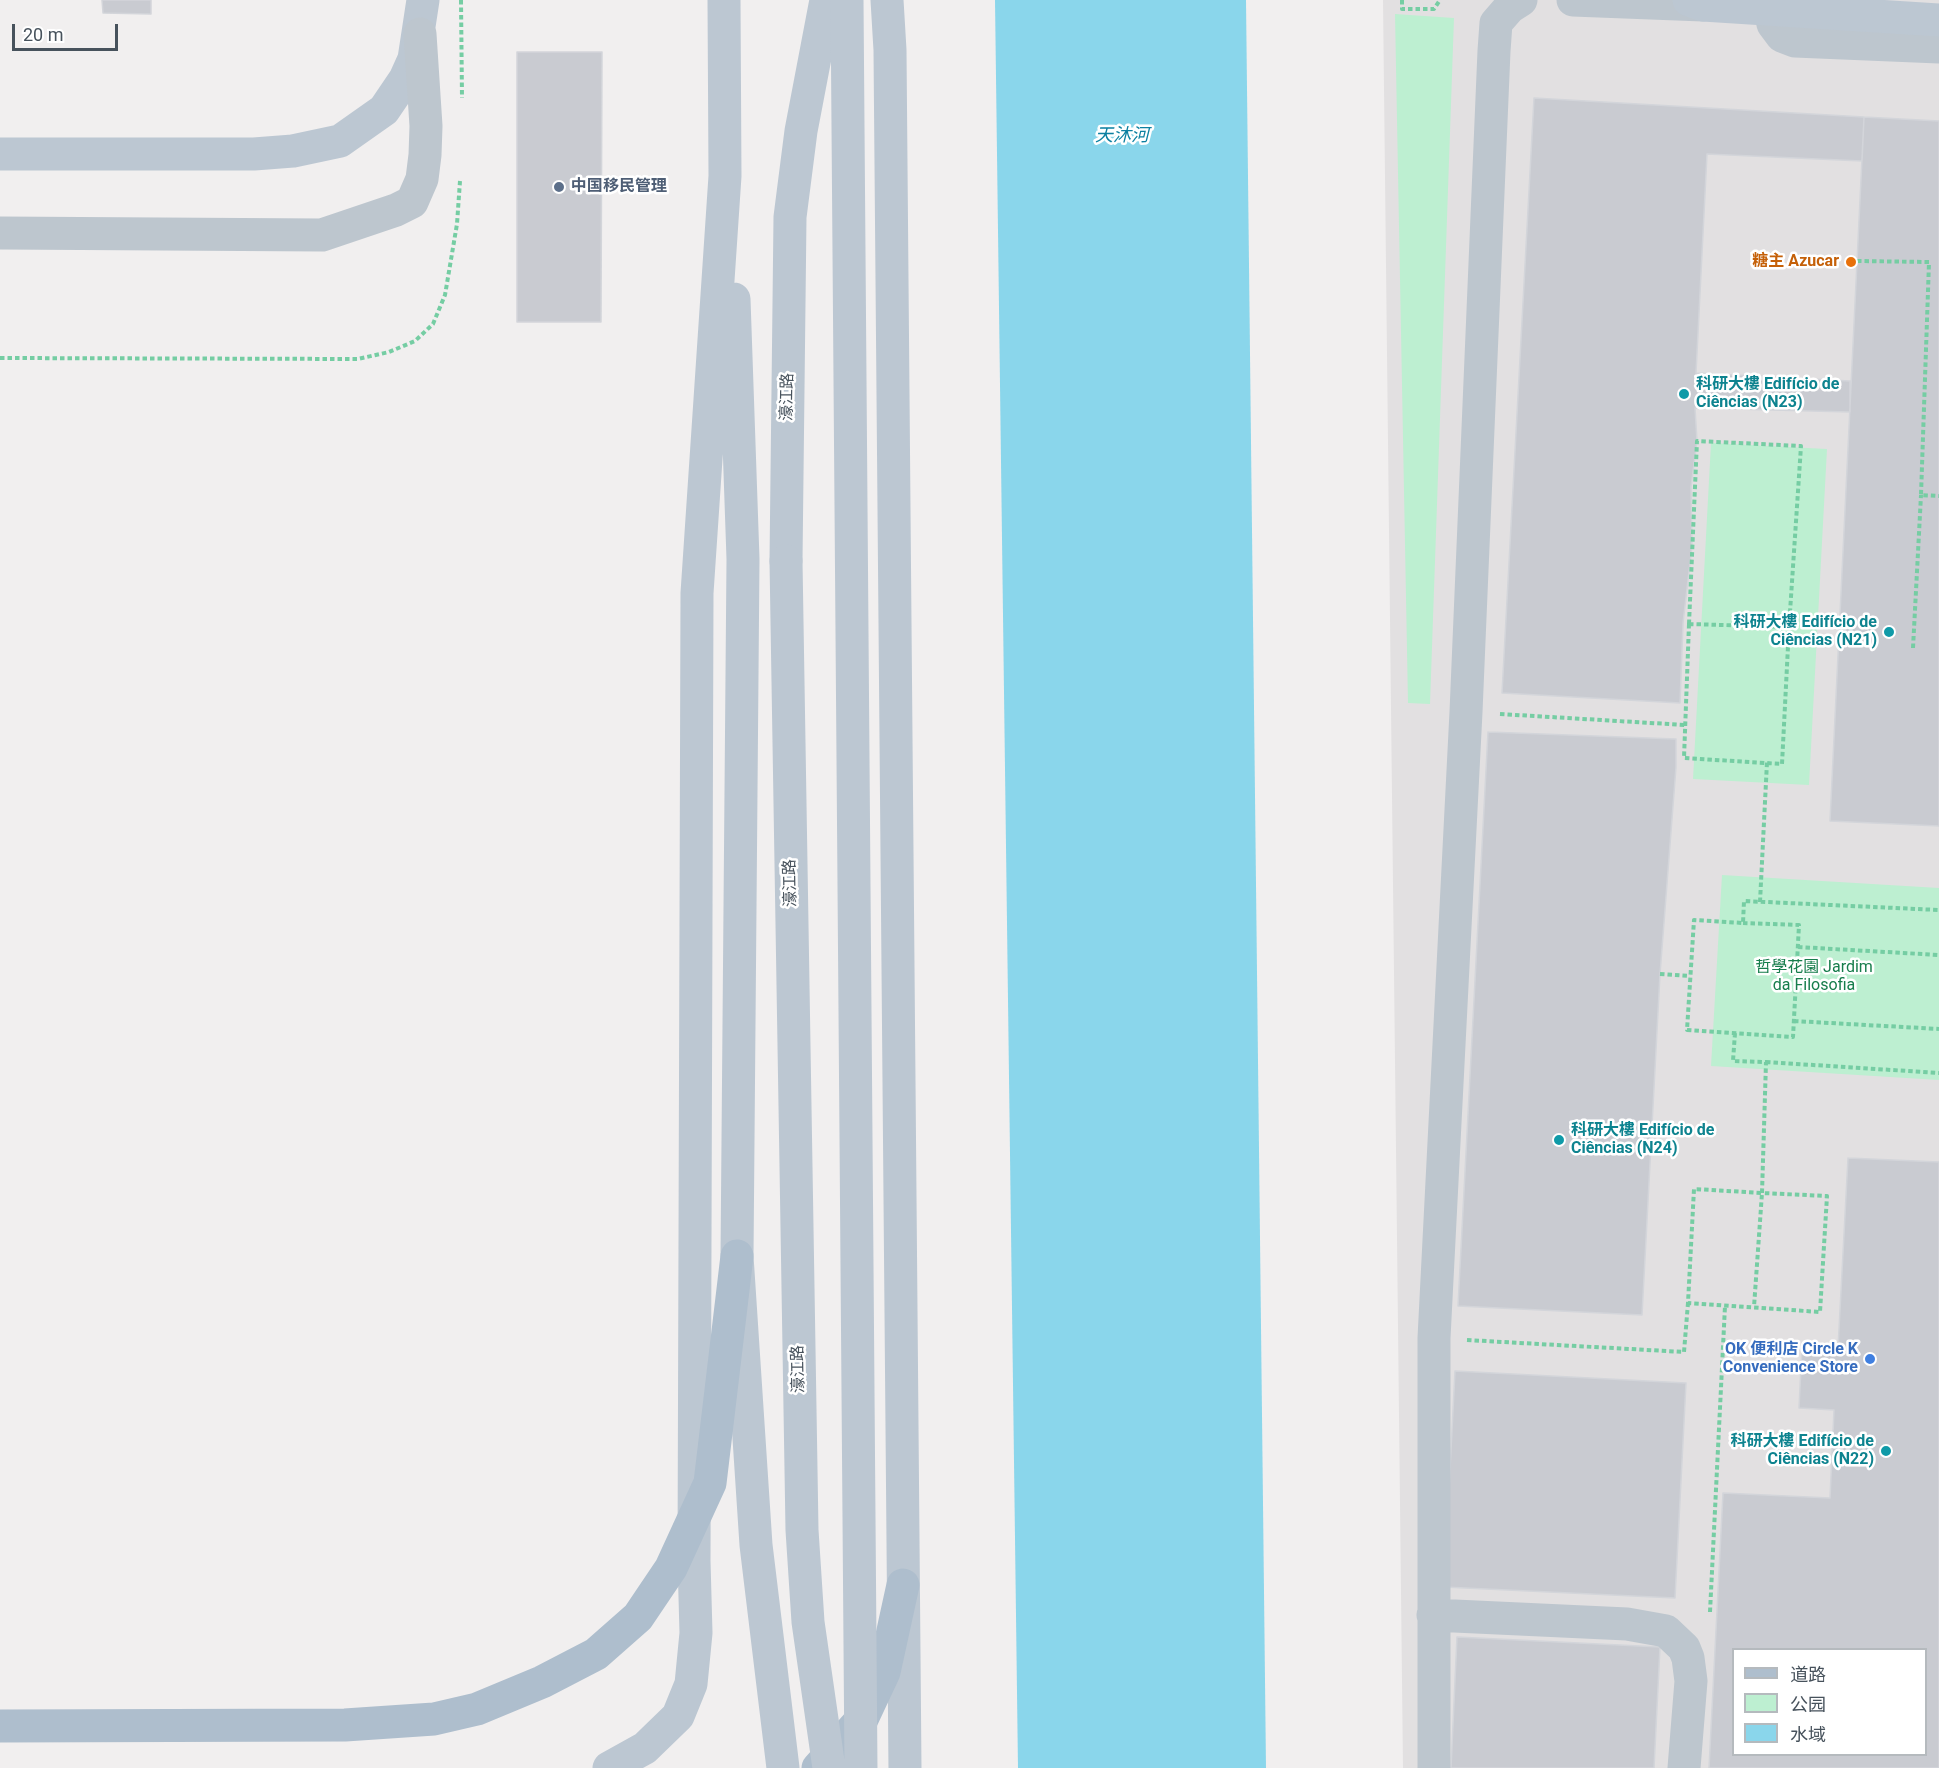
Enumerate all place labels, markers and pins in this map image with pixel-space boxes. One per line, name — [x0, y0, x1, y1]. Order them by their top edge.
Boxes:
place label: 中国移民管理 — [571, 177, 667, 197]
marker: 中国移民管理 — [552, 180, 566, 194]
place label: 糖主 Azucar — [1752, 252, 1839, 272]
marker: 糖主 Azucar — [1844, 255, 1858, 269]
place label: 科研大樓 Edifício de Ciências (N23) — [1696, 375, 1839, 413]
marker: 科研大樓 Edifício de Ciências (N23) — [1677, 387, 1691, 401]
place label: 科研大樓 Edifício de Ciências (N21) — [1734, 613, 1877, 651]
marker: 科研大樓 Edifício de Ciências (N21) — [1882, 625, 1896, 639]
place label: 科研大樓 Edifício de Ciências (N24) — [1571, 1121, 1714, 1159]
marker: 科研大樓 Edifício de Ciências (N24) — [1552, 1133, 1566, 1147]
place label: OK 便利店 Circle K Convenience Store — [1723, 1340, 1858, 1378]
marker: OK 便利店 Circle K Convenience Store — [1863, 1352, 1877, 1366]
place label: 科研大樓 Edifício de Ciências (N22) — [1731, 1432, 1874, 1470]
marker: 科研大樓 Edifício de Ciências (N22) — [1879, 1444, 1893, 1458]

